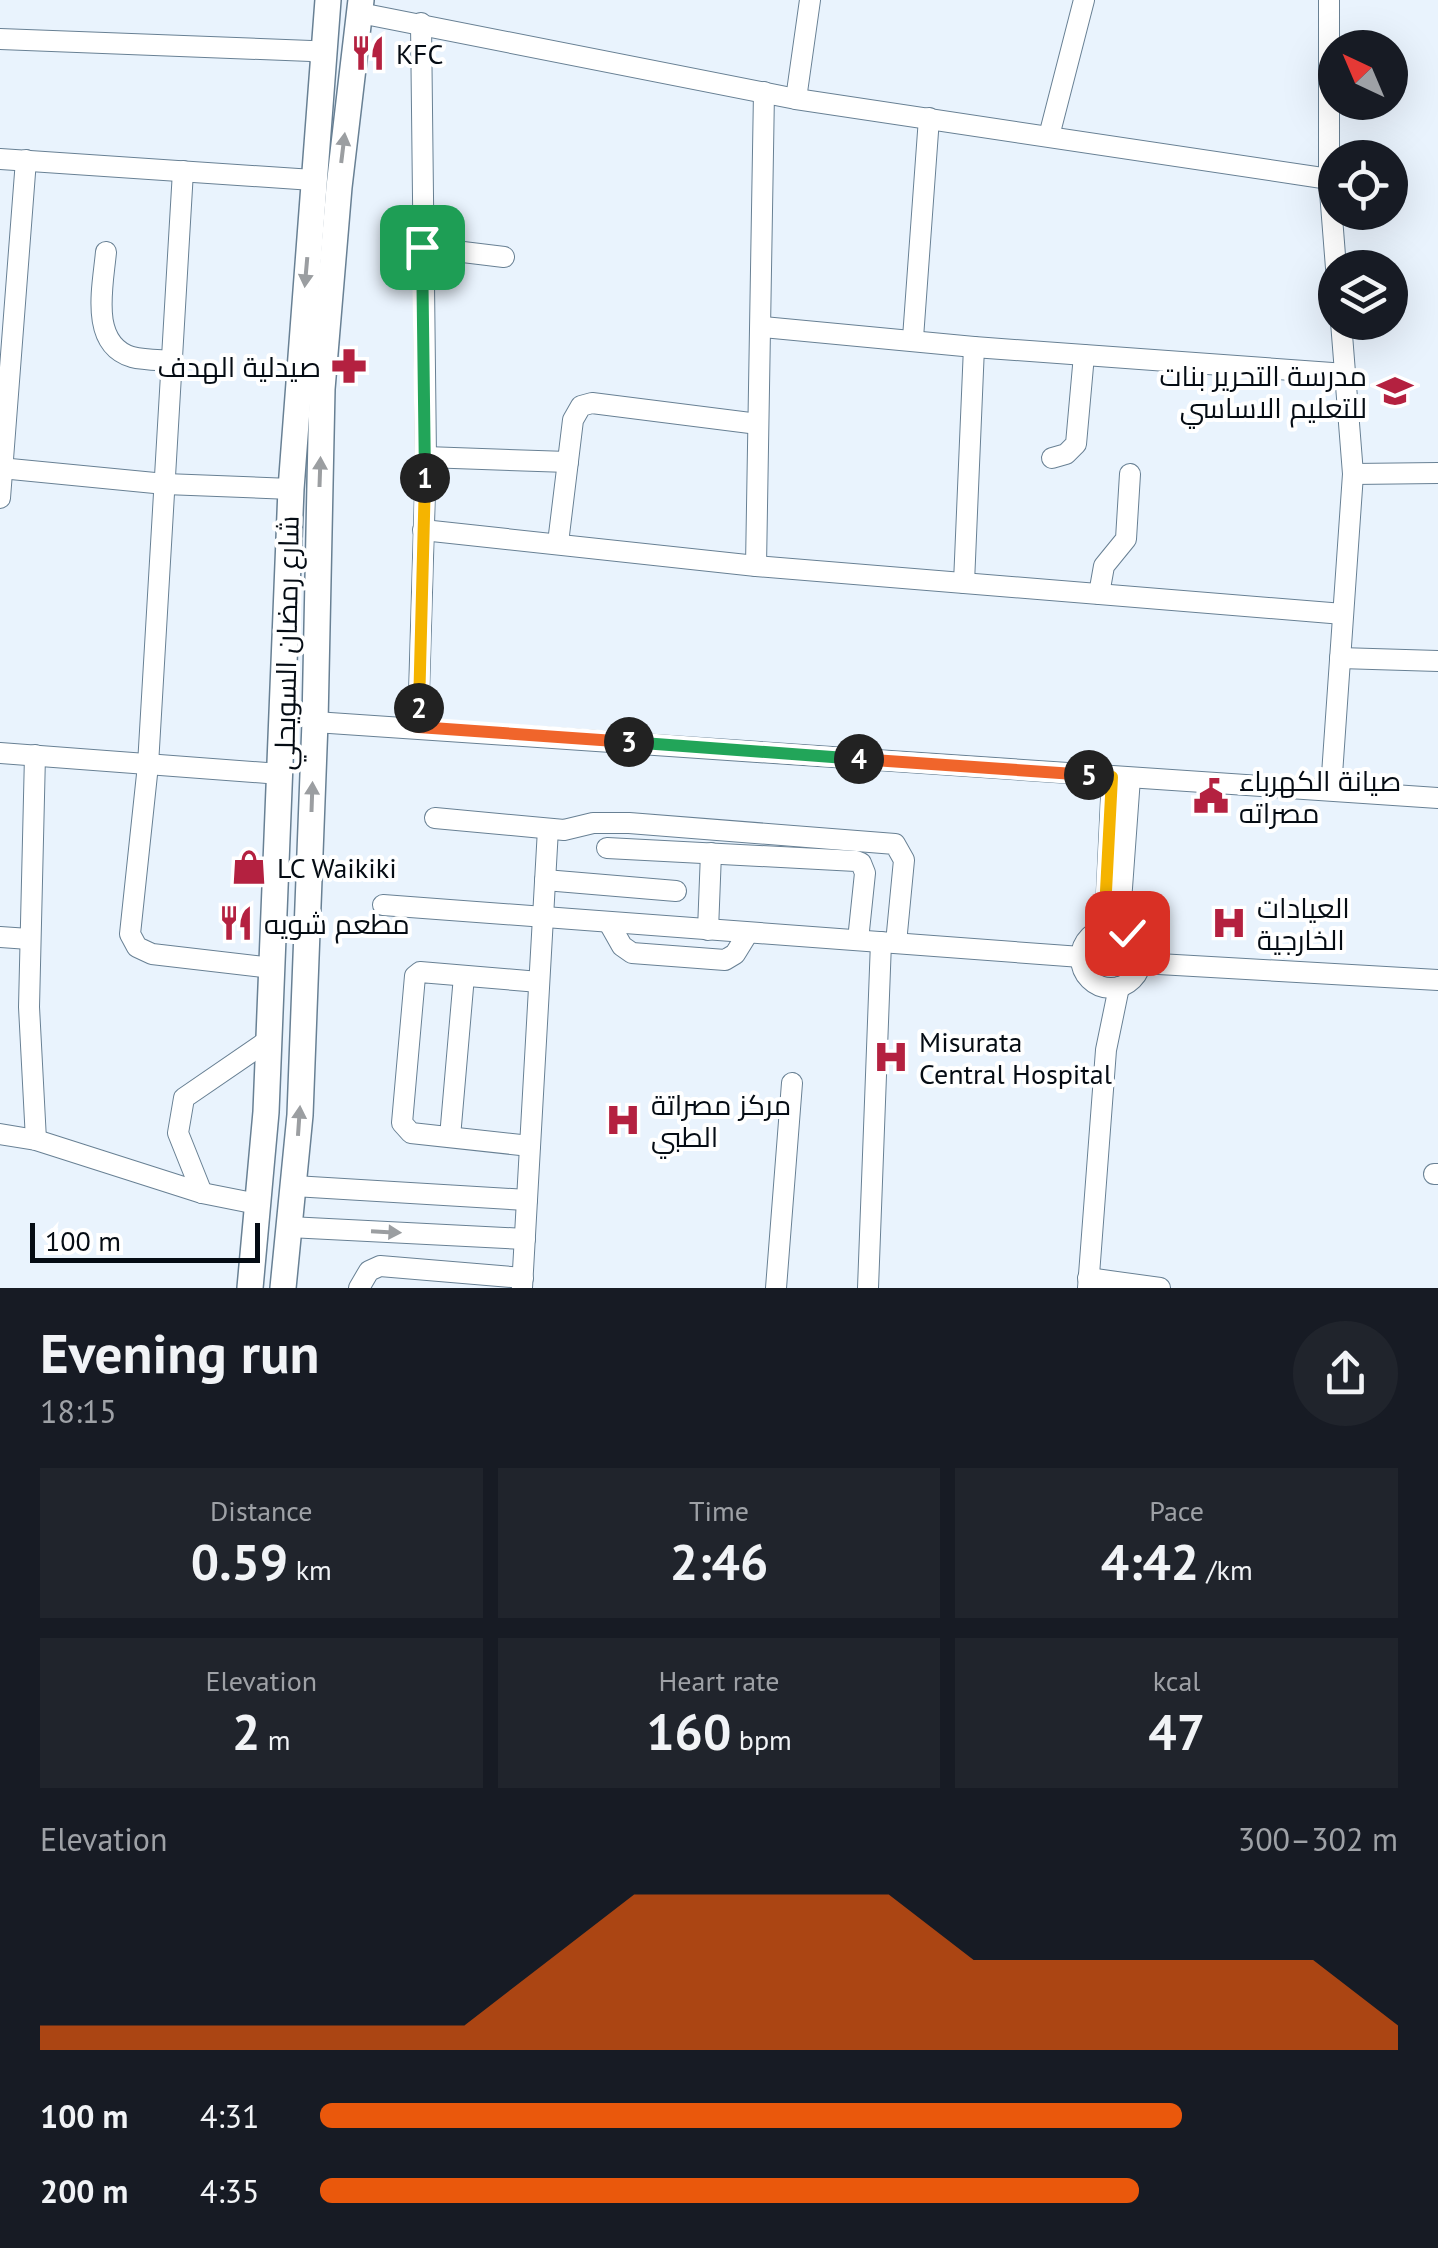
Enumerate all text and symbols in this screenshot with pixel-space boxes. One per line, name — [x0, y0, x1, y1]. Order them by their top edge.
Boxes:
north arrow — [1318, 30, 1408, 120]
map controls — [1318, 30, 1408, 340]
restaurant icon: KFC — [349, 34, 387, 72]
place label: KFC — [396, 35, 444, 72]
one-way arrow — [336, 131, 352, 163]
button: locate — [1318, 140, 1408, 230]
pin — [380, 205, 465, 290]
icon: arrive — [395, 220, 450, 275]
button: layers — [1318, 250, 1408, 340]
one-way arrow — [297, 256, 313, 288]
pharmacy icon: صيدلية الهدف — [330, 347, 368, 385]
place label: صيدلية الهدف — [158, 348, 321, 385]
place label: مدرسة التحرير بنات للتعليم الاساسي — [1159, 357, 1367, 429]
school or university icon: مدرسة التحرير بنات للتعليم الاساسي — [1376, 372, 1414, 410]
pin: 1 — [400, 453, 450, 503]
one-way arrow — [313, 455, 329, 487]
text: 1 — [417, 459, 433, 496]
street label: شارع رمضان السويحلي — [265, 515, 311, 771]
pin: 2 — [394, 683, 444, 733]
text: 2 — [411, 689, 427, 726]
pin: 3 — [604, 717, 654, 767]
text: 3 — [621, 723, 637, 760]
pin: 4 — [834, 734, 884, 784]
text: 4 — [851, 740, 867, 777]
pin: 5 — [1064, 750, 1114, 800]
text: 5 — [1081, 756, 1097, 793]
place label: صيانة الكهرباء مصراته — [1239, 762, 1401, 831]
public building icon: صيانة الكهرباء مصراته — [1192, 777, 1230, 815]
one-way arrow — [304, 780, 320, 812]
shop icon: LC Waikiki — [230, 848, 268, 886]
place label: LC Waikiki — [277, 849, 397, 886]
place label: العيادات الخارجية — [1257, 889, 1350, 958]
pin — [1085, 891, 1170, 976]
restaurant icon: مطعم شويه — [217, 904, 255, 942]
hospital icon: العيادات الخارجية — [1210, 904, 1248, 942]
place label: مطعم شويه — [264, 905, 410, 944]
icon: check — [1100, 906, 1155, 961]
place label: Misurata Central Hospital — [919, 1023, 1112, 1092]
hospital icon: Misurata Central Hospital — [872, 1038, 910, 1076]
place label: مركز مصراتة الطبي — [651, 1086, 791, 1159]
hospital icon: مركز مصراتة الطبي — [604, 1101, 642, 1139]
one-way arrow — [291, 1105, 307, 1137]
scale bar — [30, 1218, 260, 1262]
text: 100 m — [45, 1222, 121, 1259]
one-way arrow — [370, 1224, 402, 1240]
text: Evening run — [40, 1317, 320, 1388]
button: share — [1293, 1321, 1398, 1426]
text: 18:15 — [40, 1390, 117, 1432]
text: Distance — [210, 1492, 313, 1529]
text: Time — [689, 1492, 749, 1529]
text: Pace — [1149, 1492, 1204, 1529]
text: 0.59 — [191, 1529, 288, 1594]
text: 2:46 — [670, 1529, 768, 1594]
text: 4:42 — [1101, 1529, 1199, 1594]
text: km — [288, 1551, 332, 1588]
text: /km — [1199, 1551, 1253, 1588]
text: Elevation — [206, 1662, 317, 1699]
text: Heart rate — [658, 1662, 780, 1699]
text: kcal — [1153, 1662, 1201, 1699]
text: 2 — [232, 1699, 260, 1764]
text: 160 — [646, 1699, 731, 1764]
text: 47 — [1148, 1699, 1205, 1764]
text: m — [260, 1721, 291, 1758]
text: bpm — [731, 1721, 792, 1758]
text: Elevation — [40, 1818, 167, 1860]
text: 300–302 m — [1238, 1818, 1398, 1860]
text: 100 m — [40, 2095, 128, 2137]
text: 4:31 — [200, 2095, 259, 2137]
text: 200 m — [40, 2170, 128, 2212]
text: 4:35 — [200, 2170, 259, 2212]

